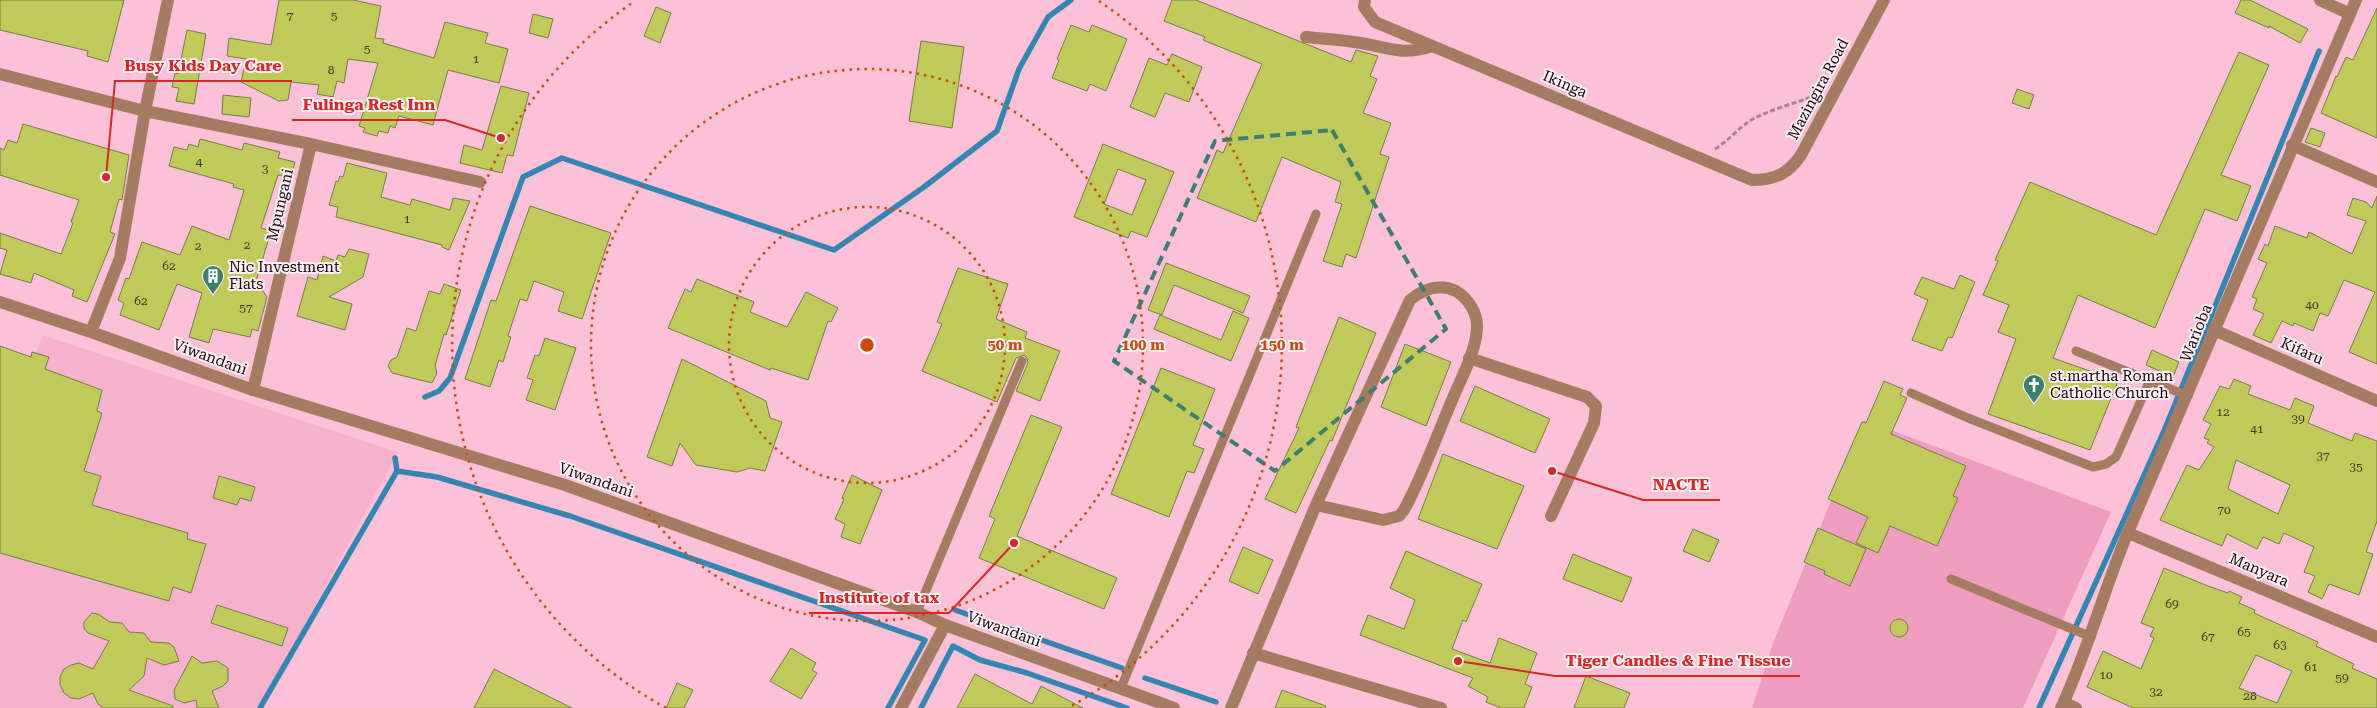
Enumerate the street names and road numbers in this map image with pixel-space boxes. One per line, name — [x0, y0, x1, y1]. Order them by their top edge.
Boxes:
street label: Mazingira Road — [1784, 35, 1852, 143]
street label: Ikinga — [1540, 67, 1590, 101]
street label: Mpungani — [263, 167, 297, 243]
street label: Warioba — [2176, 302, 2216, 364]
street label: Kifaru — [2278, 334, 2327, 369]
street label: Viwandani — [171, 335, 250, 379]
street label: Viwandani — [556, 459, 636, 501]
street label: Manyara — [2227, 549, 2291, 591]
street label: Viwandani — [965, 607, 1044, 651]

